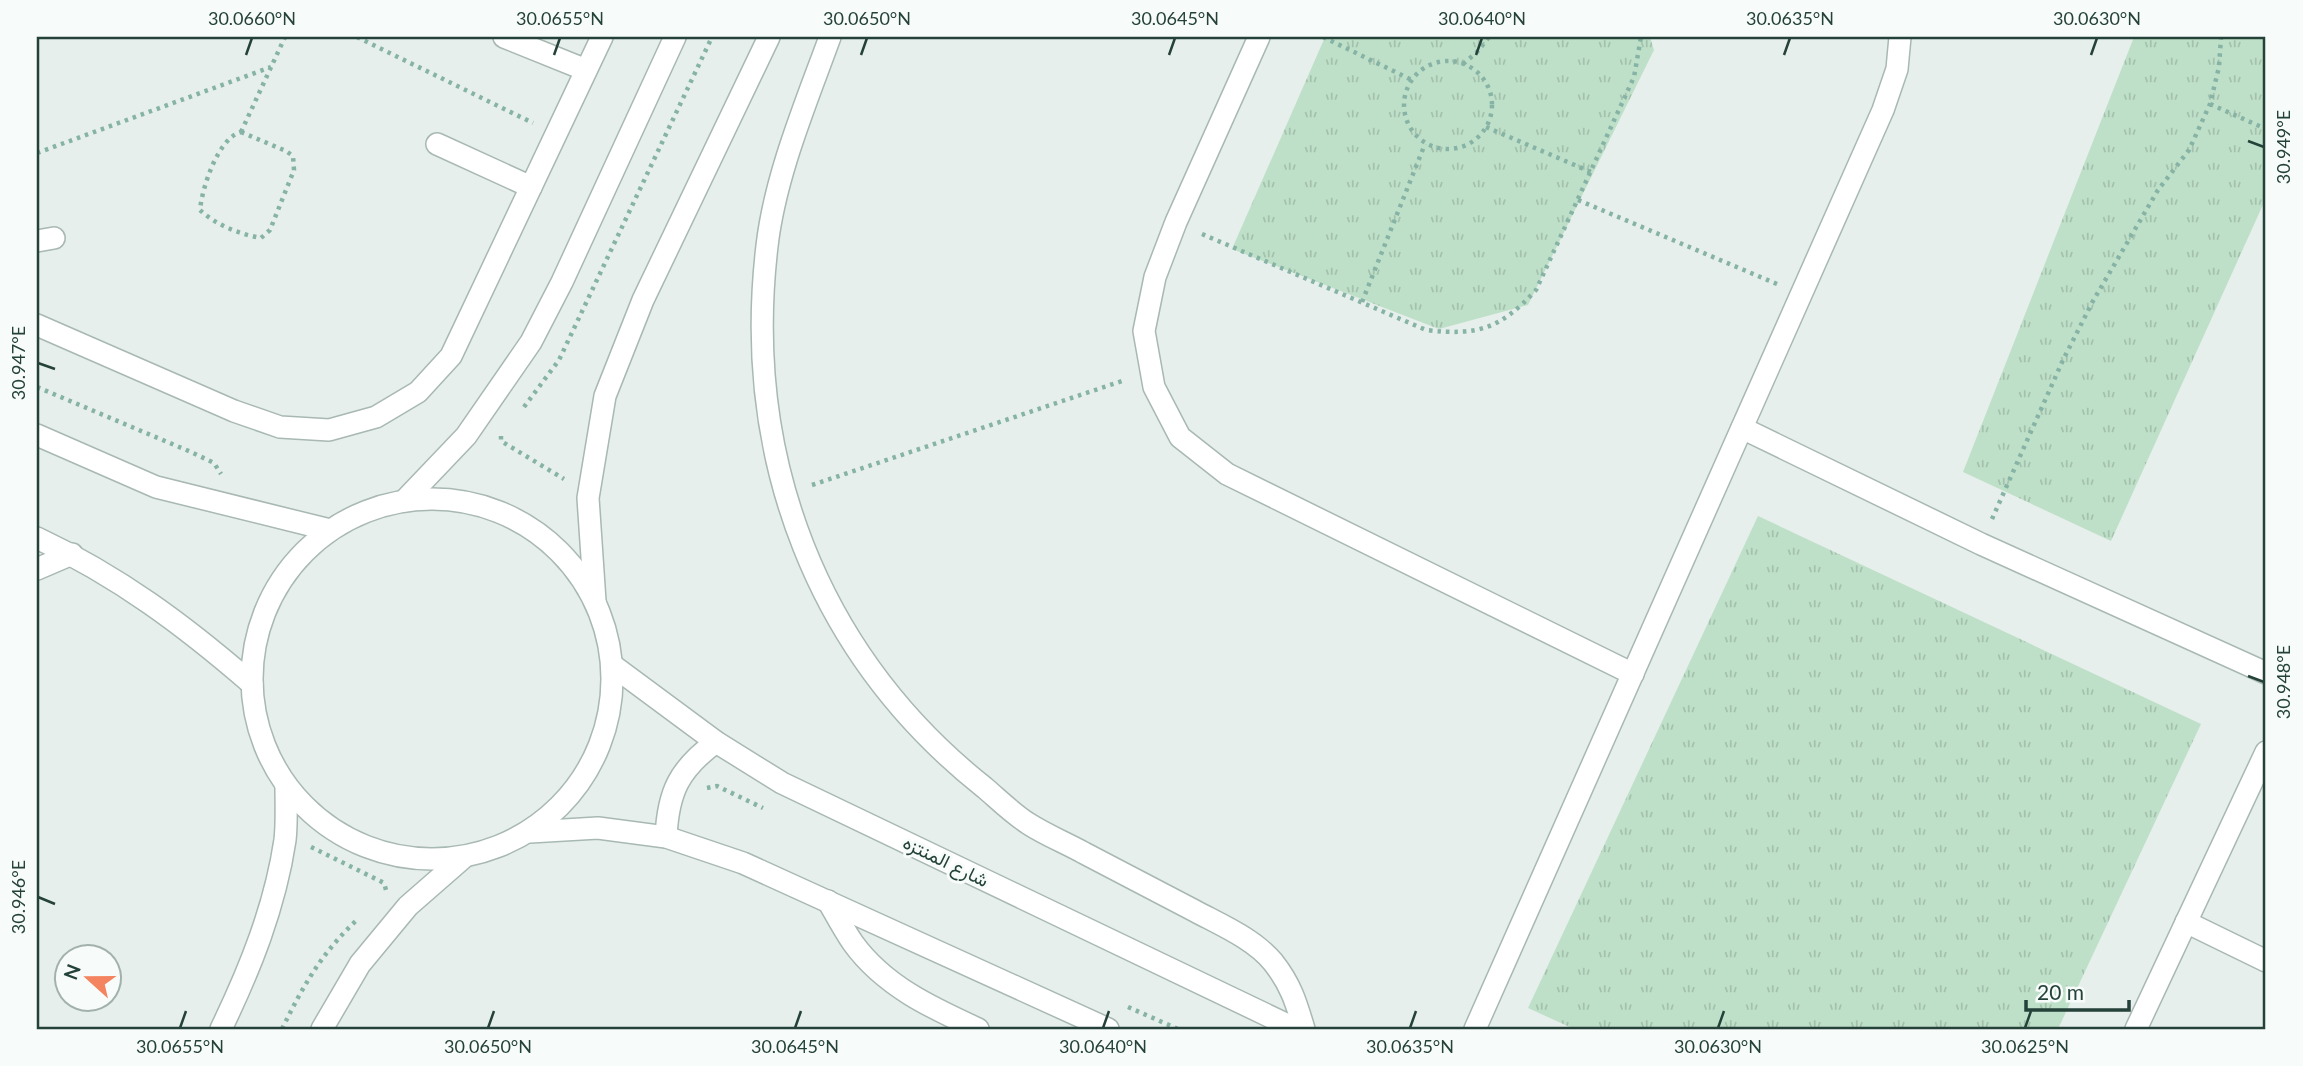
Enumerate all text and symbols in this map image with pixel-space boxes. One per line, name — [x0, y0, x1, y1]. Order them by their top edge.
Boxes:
text: 30.0660°N — [208, 7, 296, 29]
text: 30.0655°N — [516, 7, 604, 29]
text: 30.0650°N — [823, 7, 911, 29]
text: 30.0645°N — [1131, 7, 1219, 29]
text: 30.0640°N — [1438, 7, 1526, 29]
text: 30.0635°N — [1746, 7, 1834, 29]
text: 30.0630°N — [2053, 7, 2141, 29]
text: 30.949°E — [2272, 110, 2294, 184]
text: 30.947°E — [7, 326, 29, 400]
text: 30.948°E — [2272, 645, 2294, 719]
street label: شارع المنتزه — [899, 830, 993, 893]
text: 30.946°E — [7, 860, 29, 934]
north arrow — [52, 944, 122, 1014]
text: N — [58, 961, 85, 983]
scale bar — [2026, 968, 2130, 1012]
text: 20 m — [2037, 979, 2084, 1004]
text: 30.0655°N — [136, 1035, 224, 1057]
text: 30.0650°N — [444, 1035, 532, 1057]
text: 30.0645°N — [751, 1035, 839, 1057]
text: 30.0640°N — [1059, 1035, 1147, 1057]
text: 30.0635°N — [1366, 1035, 1454, 1057]
text: 30.0630°N — [1674, 1035, 1762, 1057]
text: 30.0625°N — [1981, 1035, 2069, 1057]

